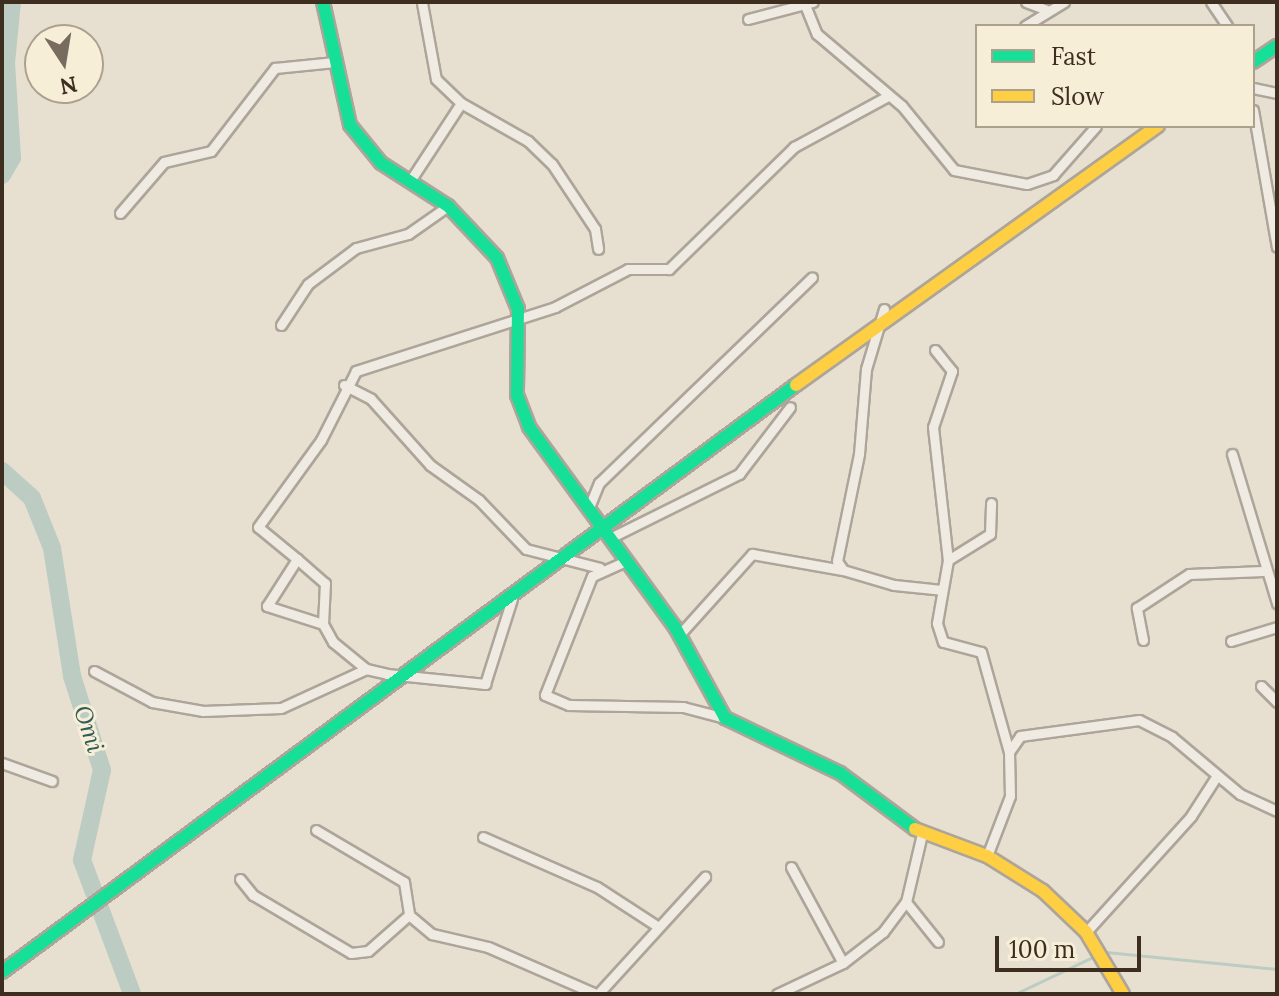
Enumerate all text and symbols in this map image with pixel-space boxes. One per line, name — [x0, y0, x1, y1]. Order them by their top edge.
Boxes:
north arrow — [24, 24, 104, 104]
legend — [975, 24, 1255, 128]
text: Fast — [1051, 41, 1096, 72]
text: N — [57, 70, 80, 101]
text: Slow — [1051, 81, 1104, 112]
water label: Omi — [68, 702, 110, 756]
scale bar — [999, 920, 1145, 970]
text: 100 m — [1009, 934, 1075, 965]

